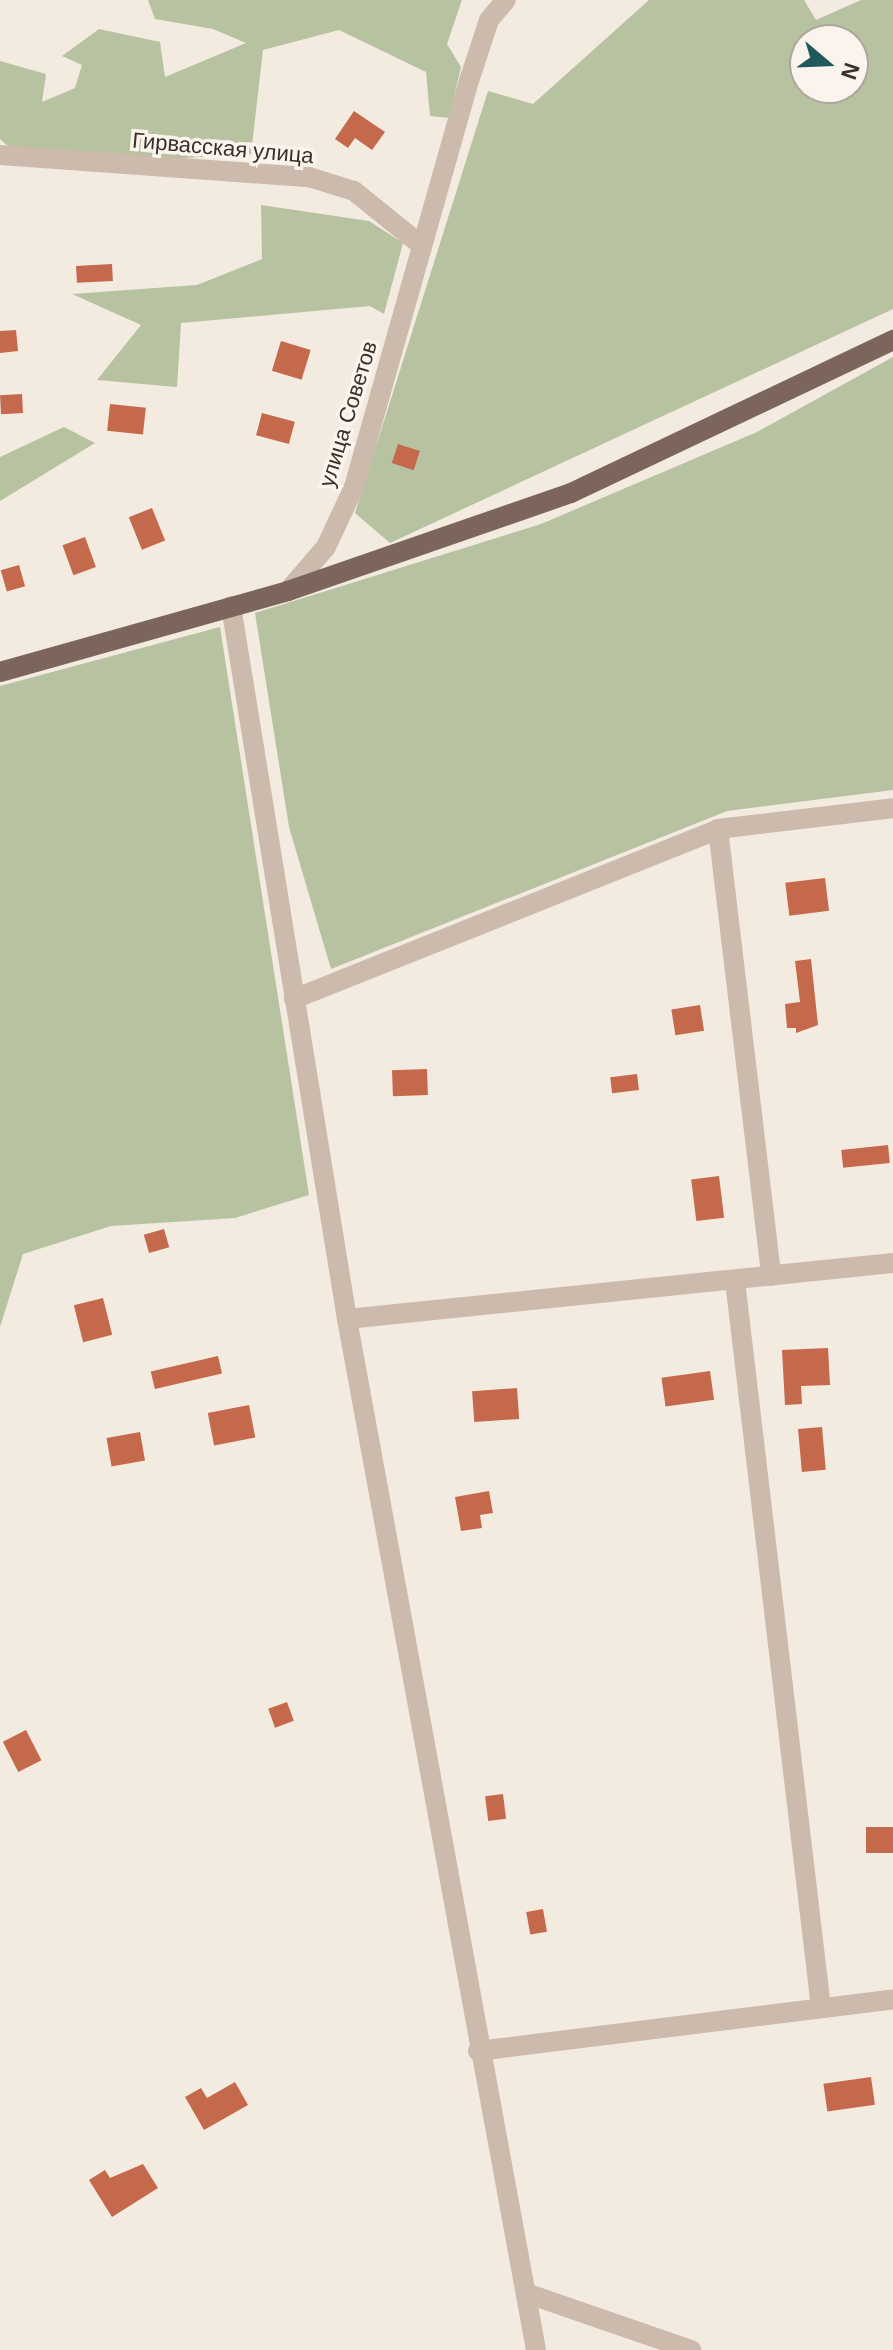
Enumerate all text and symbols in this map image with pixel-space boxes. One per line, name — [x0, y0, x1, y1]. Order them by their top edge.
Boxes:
north arrow — [789, 24, 869, 104]
text: N — [836, 60, 865, 83]
street label: Гирвасская улица — [131, 127, 315, 169]
street label: улица Советов — [313, 338, 383, 490]

